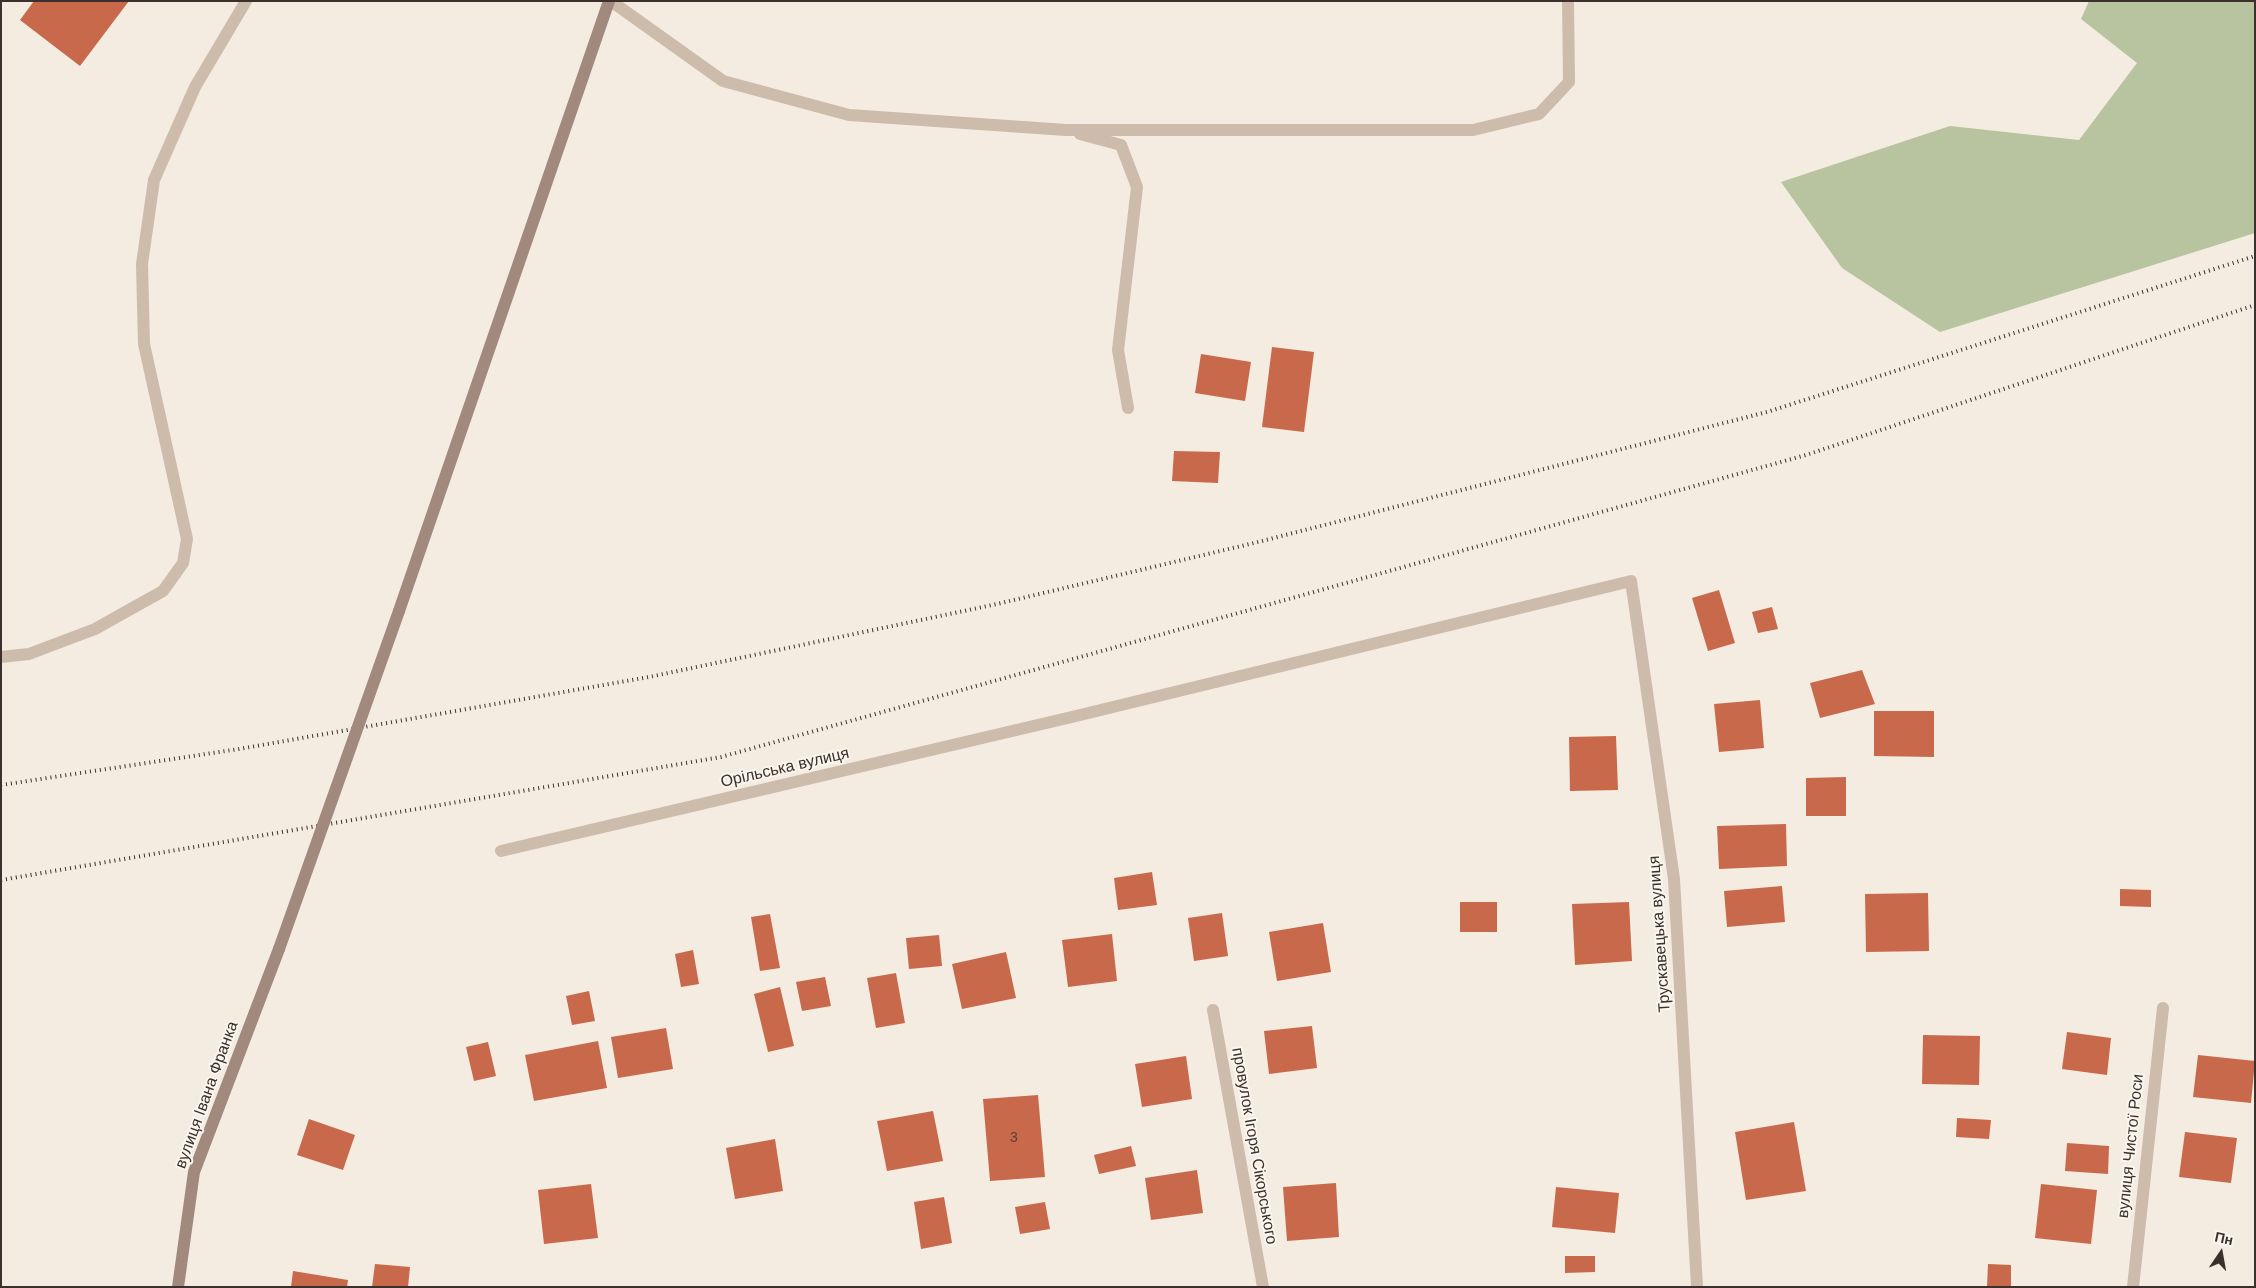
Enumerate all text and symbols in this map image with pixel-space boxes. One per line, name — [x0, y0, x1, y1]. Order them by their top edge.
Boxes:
street label: Орільська вулиця — [719, 744, 851, 792]
street label: Трускавецька вулиця — [1645, 855, 1675, 1013]
street label: вулиця Івана Франка — [171, 1019, 243, 1171]
street label: провулок Ігоря Сікорського — [1227, 1046, 1281, 1246]
street label: вулиця Чистої Роси — [2114, 1073, 2148, 1219]
house number: 3 — [1010, 1130, 1018, 1146]
north arrow — [2196, 1228, 2246, 1278]
text: Пн — [2213, 1229, 2235, 1248]

